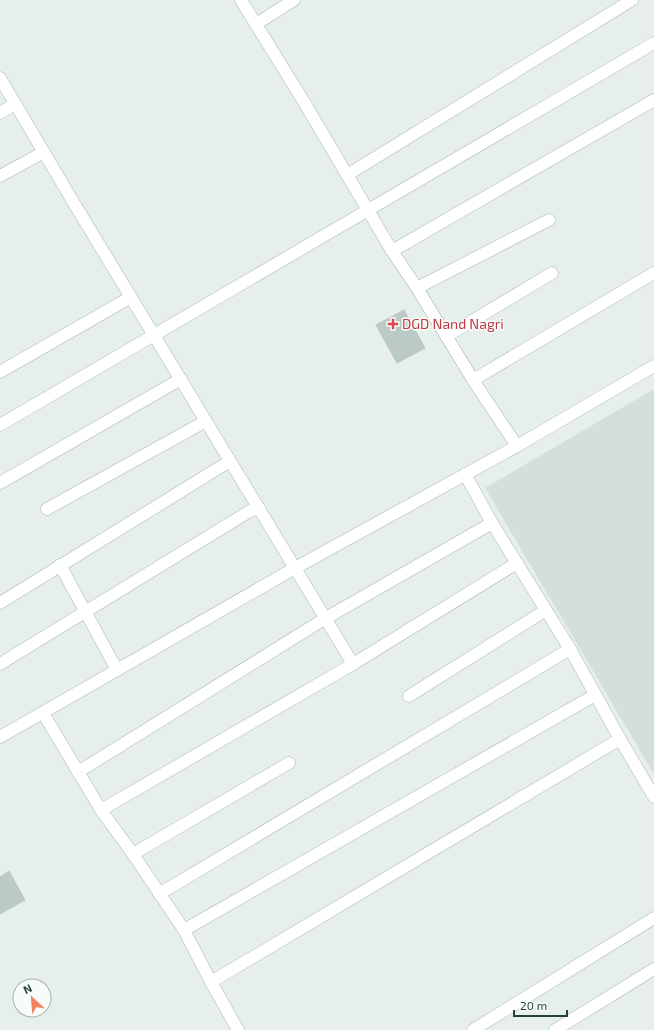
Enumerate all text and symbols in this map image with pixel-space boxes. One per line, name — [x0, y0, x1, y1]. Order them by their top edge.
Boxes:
place label: DGD Nand Nagri — [402, 315, 504, 332]
marker: DGD Nand Nagri — [387, 318, 399, 330]
north arrow — [12, 978, 52, 1018]
text: N — [21, 981, 34, 996]
scale bar — [514, 992, 567, 1018]
text: 20 m — [520, 998, 547, 1012]

